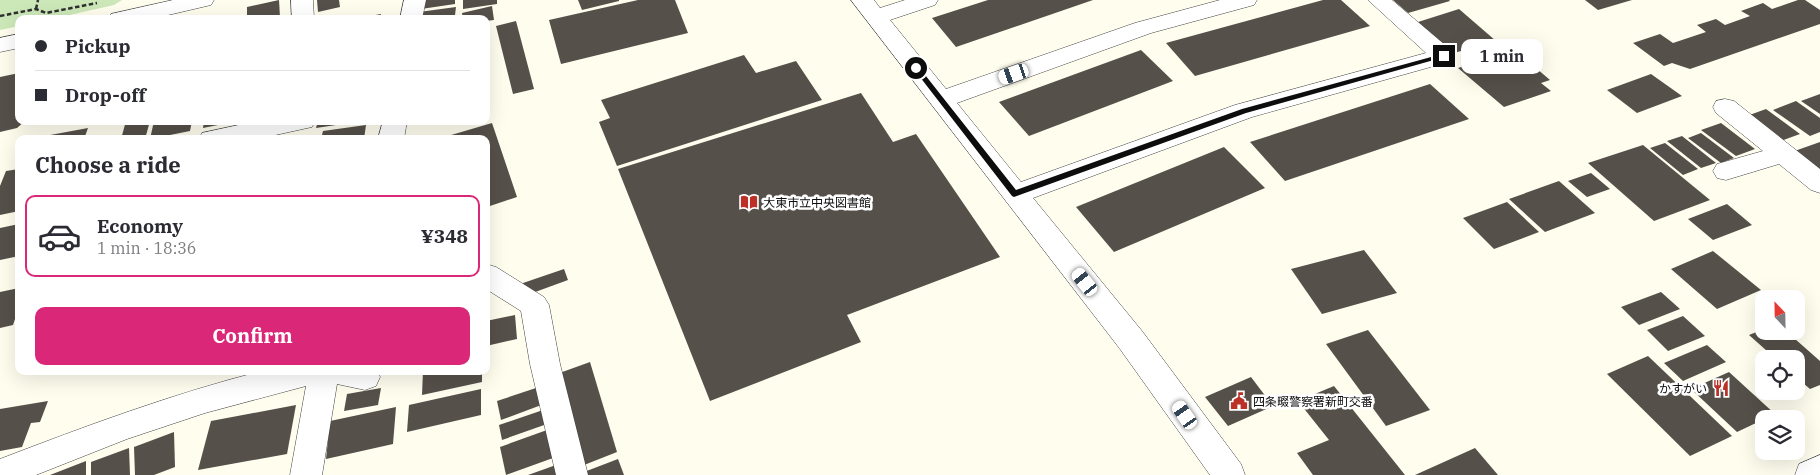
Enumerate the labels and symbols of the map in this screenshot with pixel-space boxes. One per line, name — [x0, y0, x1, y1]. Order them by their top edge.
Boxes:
callout: 1 min — [1462, 38, 1544, 74]
route end — [1433, 45, 1455, 67]
route start — [905, 57, 927, 79]
car — [997, 62, 1030, 86]
library icon: 大東市立中央図書館 — [739, 192, 759, 212]
place label: 大東市立中央図書館 — [763, 195, 871, 210]
car — [1069, 266, 1100, 298]
north arrow — [1755, 290, 1805, 340]
restaurant icon: かすがい — [1711, 378, 1731, 398]
place label: かすがい — [1659, 381, 1707, 396]
public building icon: 四条畷警察署新町交番 — [1229, 391, 1249, 411]
place label: 四条畷警察署新町交番 — [1253, 394, 1373, 409]
car — [1170, 398, 1199, 432]

